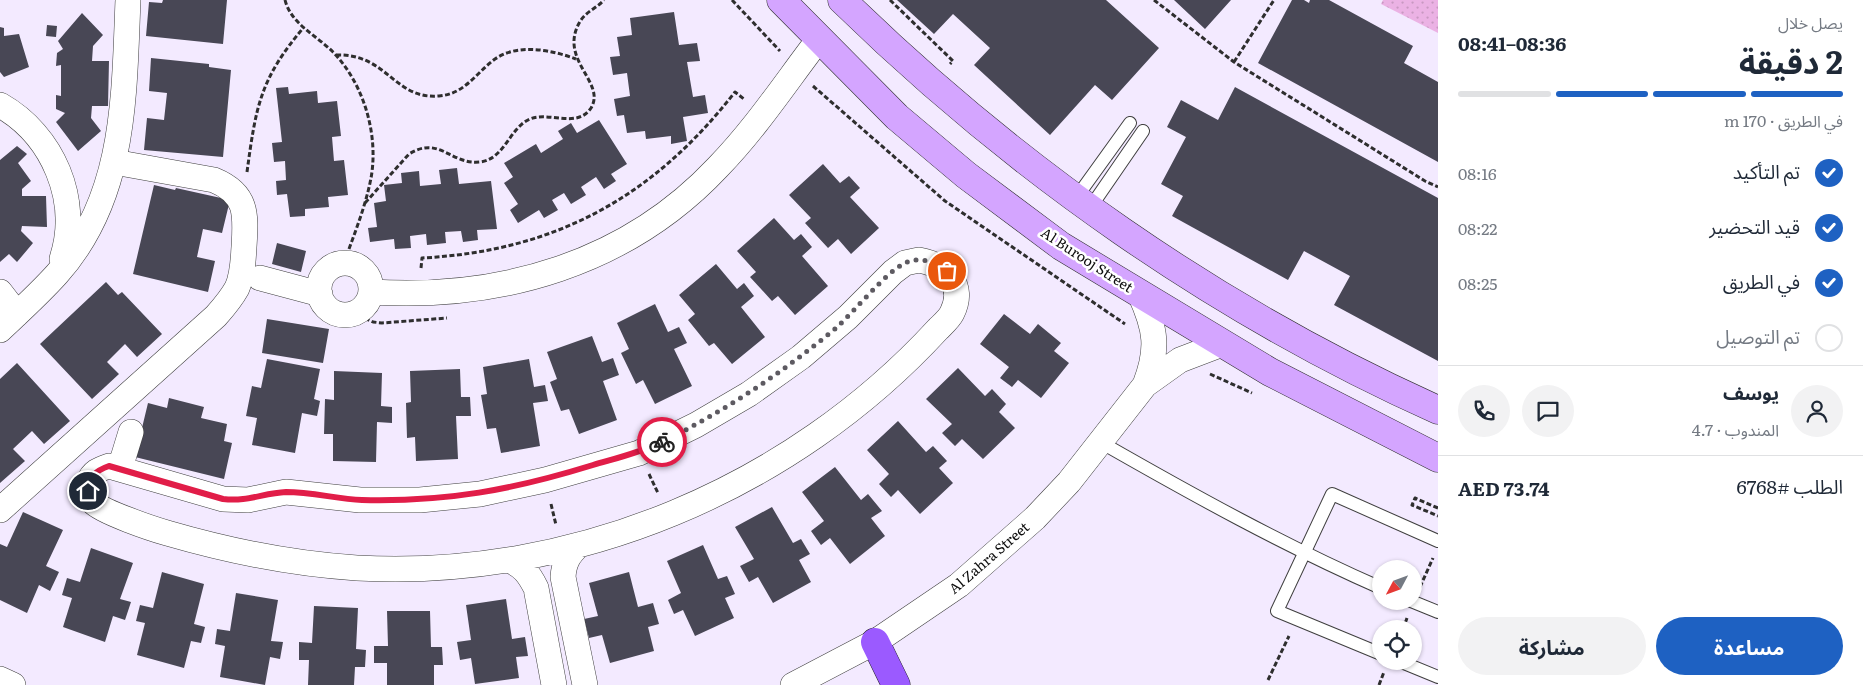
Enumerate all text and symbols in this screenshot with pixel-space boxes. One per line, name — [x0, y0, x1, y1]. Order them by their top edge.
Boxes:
text: يصل خلال — [1778, 10, 1843, 34]
text: 08:36–08:41 — [1458, 29, 1566, 57]
text: 2 دقيقة — [1739, 36, 1843, 84]
text: في الطريق · 170 m — [1724, 108, 1843, 132]
text: تم التأكيد — [1733, 157, 1800, 185]
icon: check — [1815, 159, 1843, 187]
text: 08:16 — [1458, 161, 1497, 185]
text: قيد التحضير — [1709, 212, 1800, 240]
icon: check — [1815, 214, 1843, 242]
text: 08:22 — [1458, 216, 1497, 240]
street label: Al Burooj Street — [1038, 222, 1138, 297]
pin — [926, 250, 968, 292]
icon: bag — [933, 257, 961, 285]
text: في الطريق — [1723, 267, 1800, 295]
icon: check — [1815, 269, 1843, 297]
text: 08:25 — [1458, 271, 1497, 295]
text: تم التوصيل — [1716, 322, 1800, 350]
text: يوسف — [1723, 378, 1779, 406]
button: phone — [1458, 385, 1510, 437]
button: chat — [1522, 385, 1574, 437]
button: person — [1791, 385, 1843, 437]
courier — [637, 417, 687, 467]
text: المندوب · 4.7 — [1692, 417, 1779, 441]
icon: bike — [648, 428, 676, 456]
pin — [67, 470, 109, 512]
text: الطلب #6768 — [1736, 472, 1843, 500]
text: AED 73.74 — [1458, 474, 1550, 502]
icon: home — [74, 477, 102, 505]
street label: Al Zahra Street — [944, 516, 1033, 598]
north arrow — [1372, 560, 1422, 610]
map controls — [1372, 560, 1422, 670]
button: مشاركة — [1458, 617, 1646, 675]
button: مساعدة — [1656, 617, 1843, 675]
button: locate — [1372, 620, 1422, 670]

